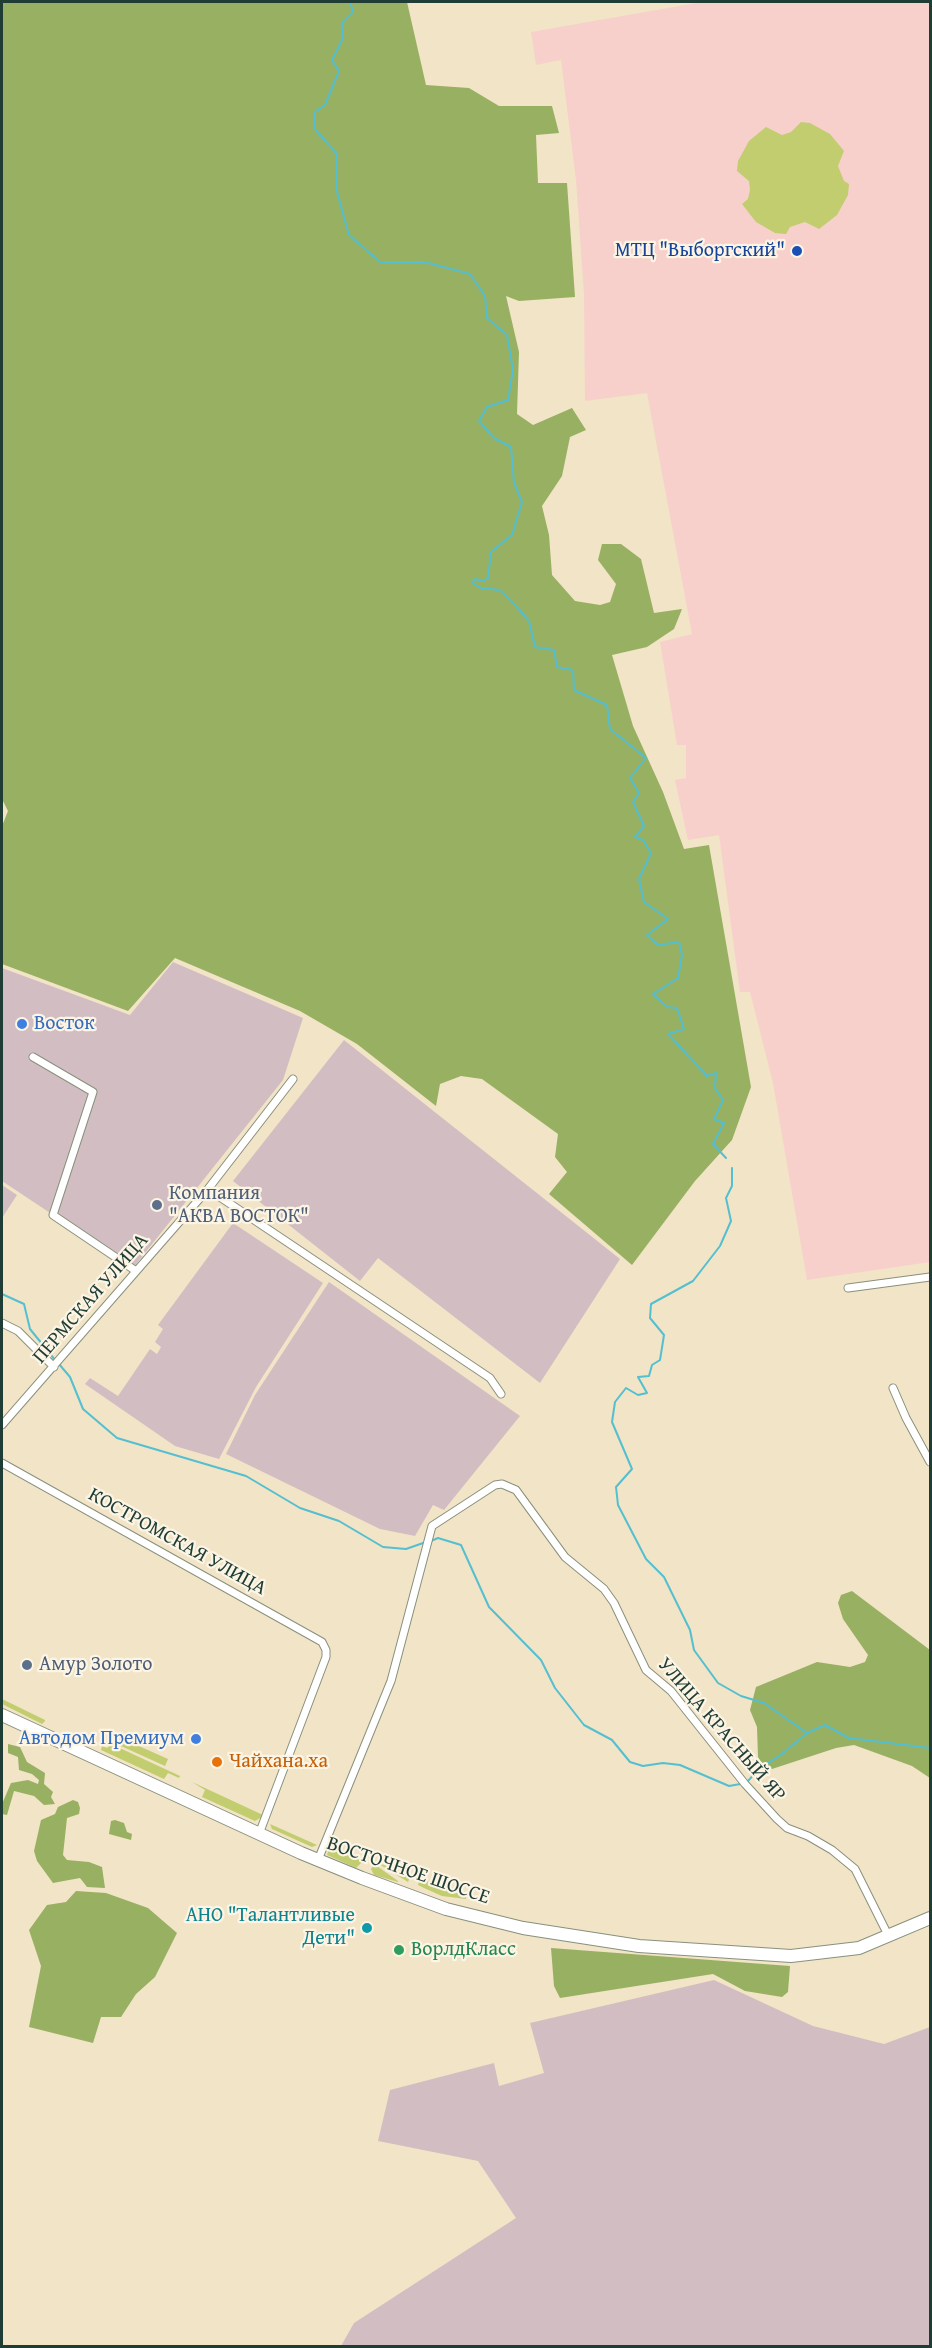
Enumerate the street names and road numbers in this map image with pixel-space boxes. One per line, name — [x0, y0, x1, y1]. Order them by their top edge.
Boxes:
street label: ПЕРМСКАЯ УЛИЦА — [28, 1229, 154, 1369]
street label: КОСТРОМСКАЯ УЛИЦА — [84, 1483, 270, 1601]
street label: УЛИЦА КРАСНЫЙ ЯР — [652, 1653, 790, 1807]
street label: ВОСТОЧНОЕ ШОССЕ — [323, 1832, 493, 1910]

